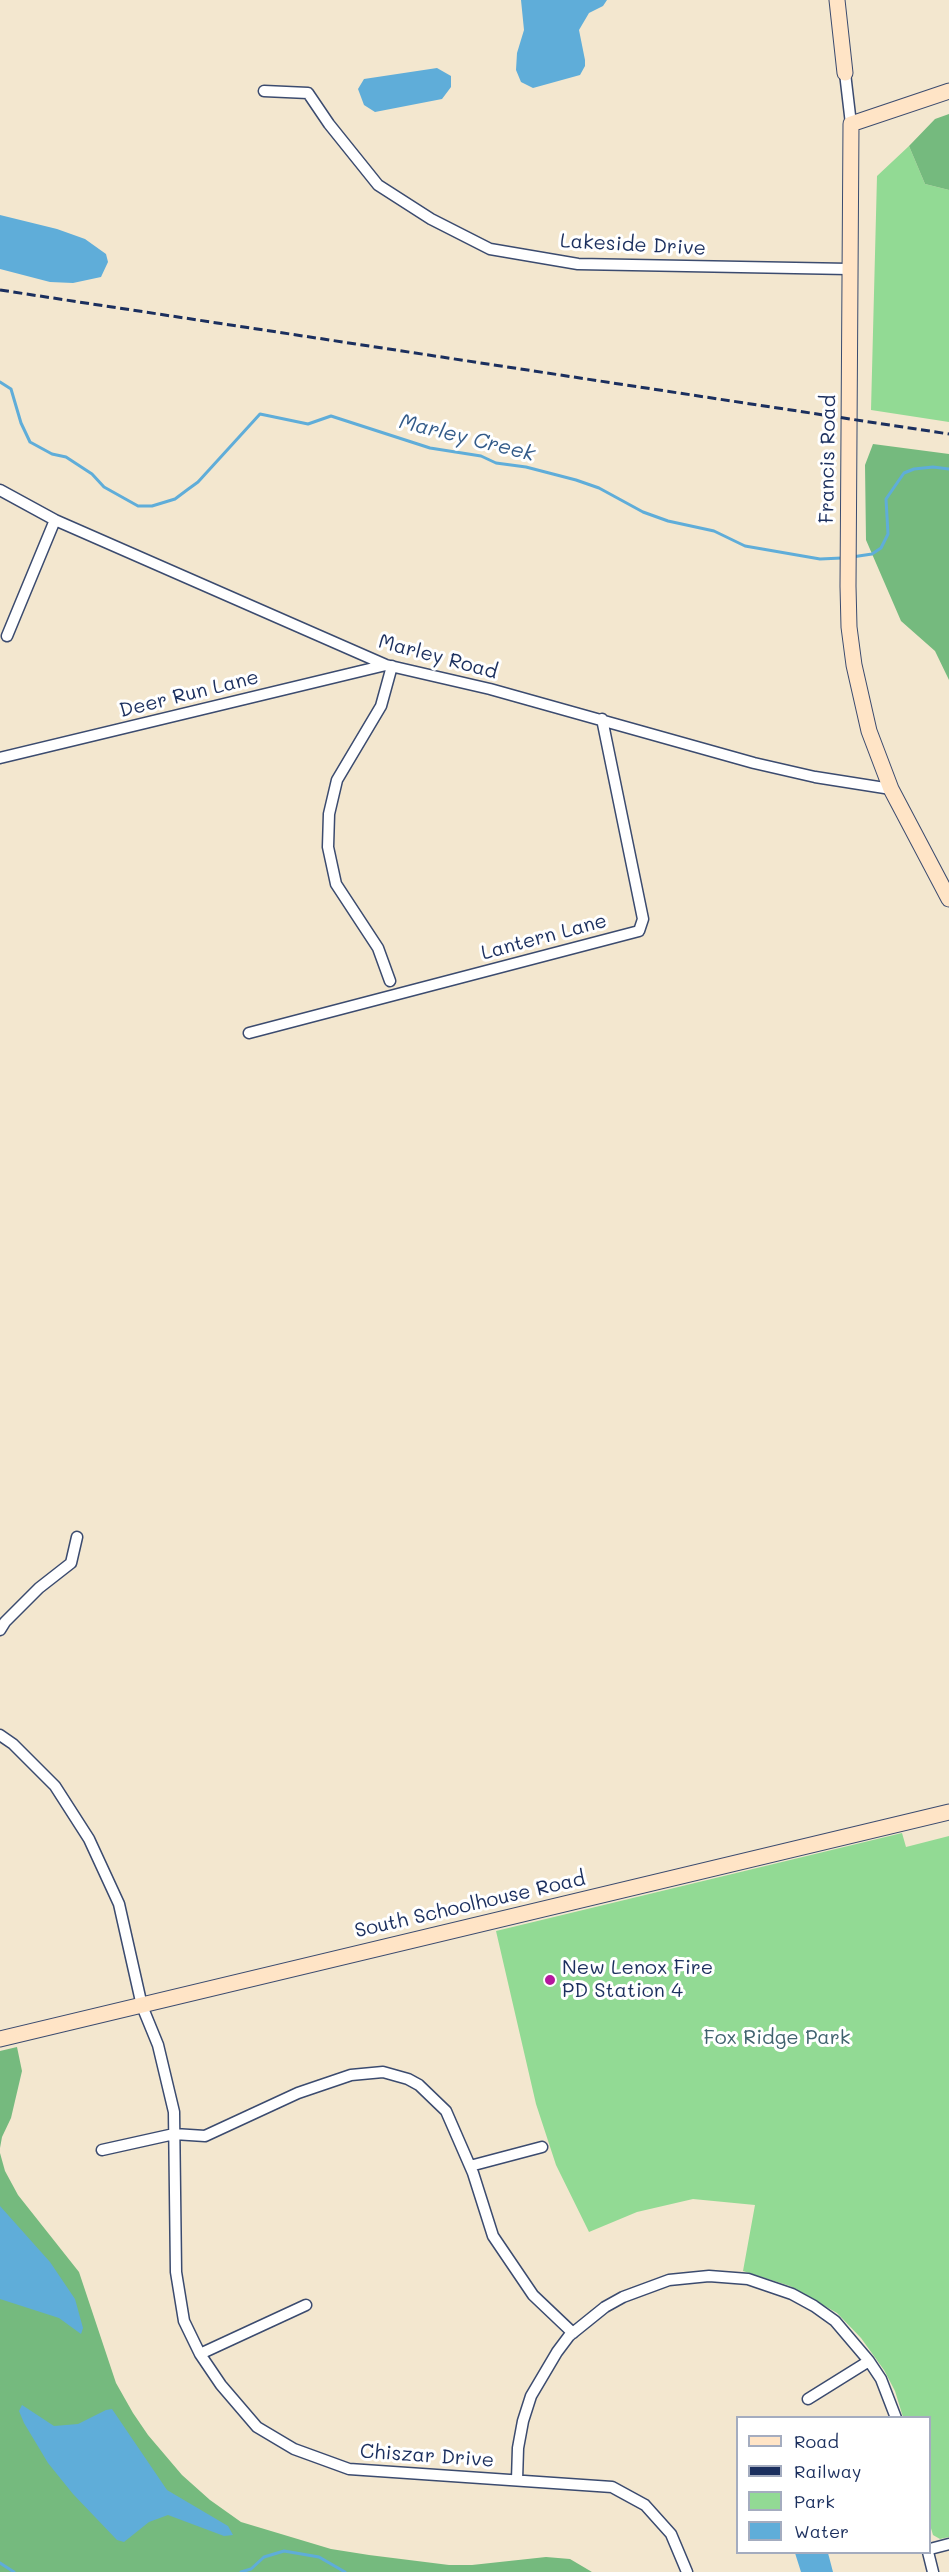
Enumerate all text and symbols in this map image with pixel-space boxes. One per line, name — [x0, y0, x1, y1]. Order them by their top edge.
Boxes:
street label: Lakeside Drive — [559, 229, 707, 261]
street label: Francis Road — [815, 395, 841, 523]
water label: Marley Creek — [397, 409, 537, 467]
street label: Marley Road — [376, 630, 500, 684]
street label: Deer Run Lane — [117, 665, 261, 723]
street label: Lantern Lane — [478, 909, 610, 965]
street label: South Schoolhouse Road — [352, 1867, 588, 1943]
place label: New Lenox Fire PD Station 4 — [562, 1956, 713, 2003]
marker: New Lenox Fire PD Station 4 — [543, 1973, 557, 1987]
park label: Fox Ridge Park — [704, 2026, 850, 2050]
legend — [736, 2416, 931, 2554]
text: Road — [794, 2429, 839, 2453]
street label: Chiszar Drive — [359, 2439, 495, 2473]
text: Railway — [794, 2459, 861, 2483]
text: Park — [794, 2489, 835, 2513]
text: Water — [794, 2519, 849, 2543]

